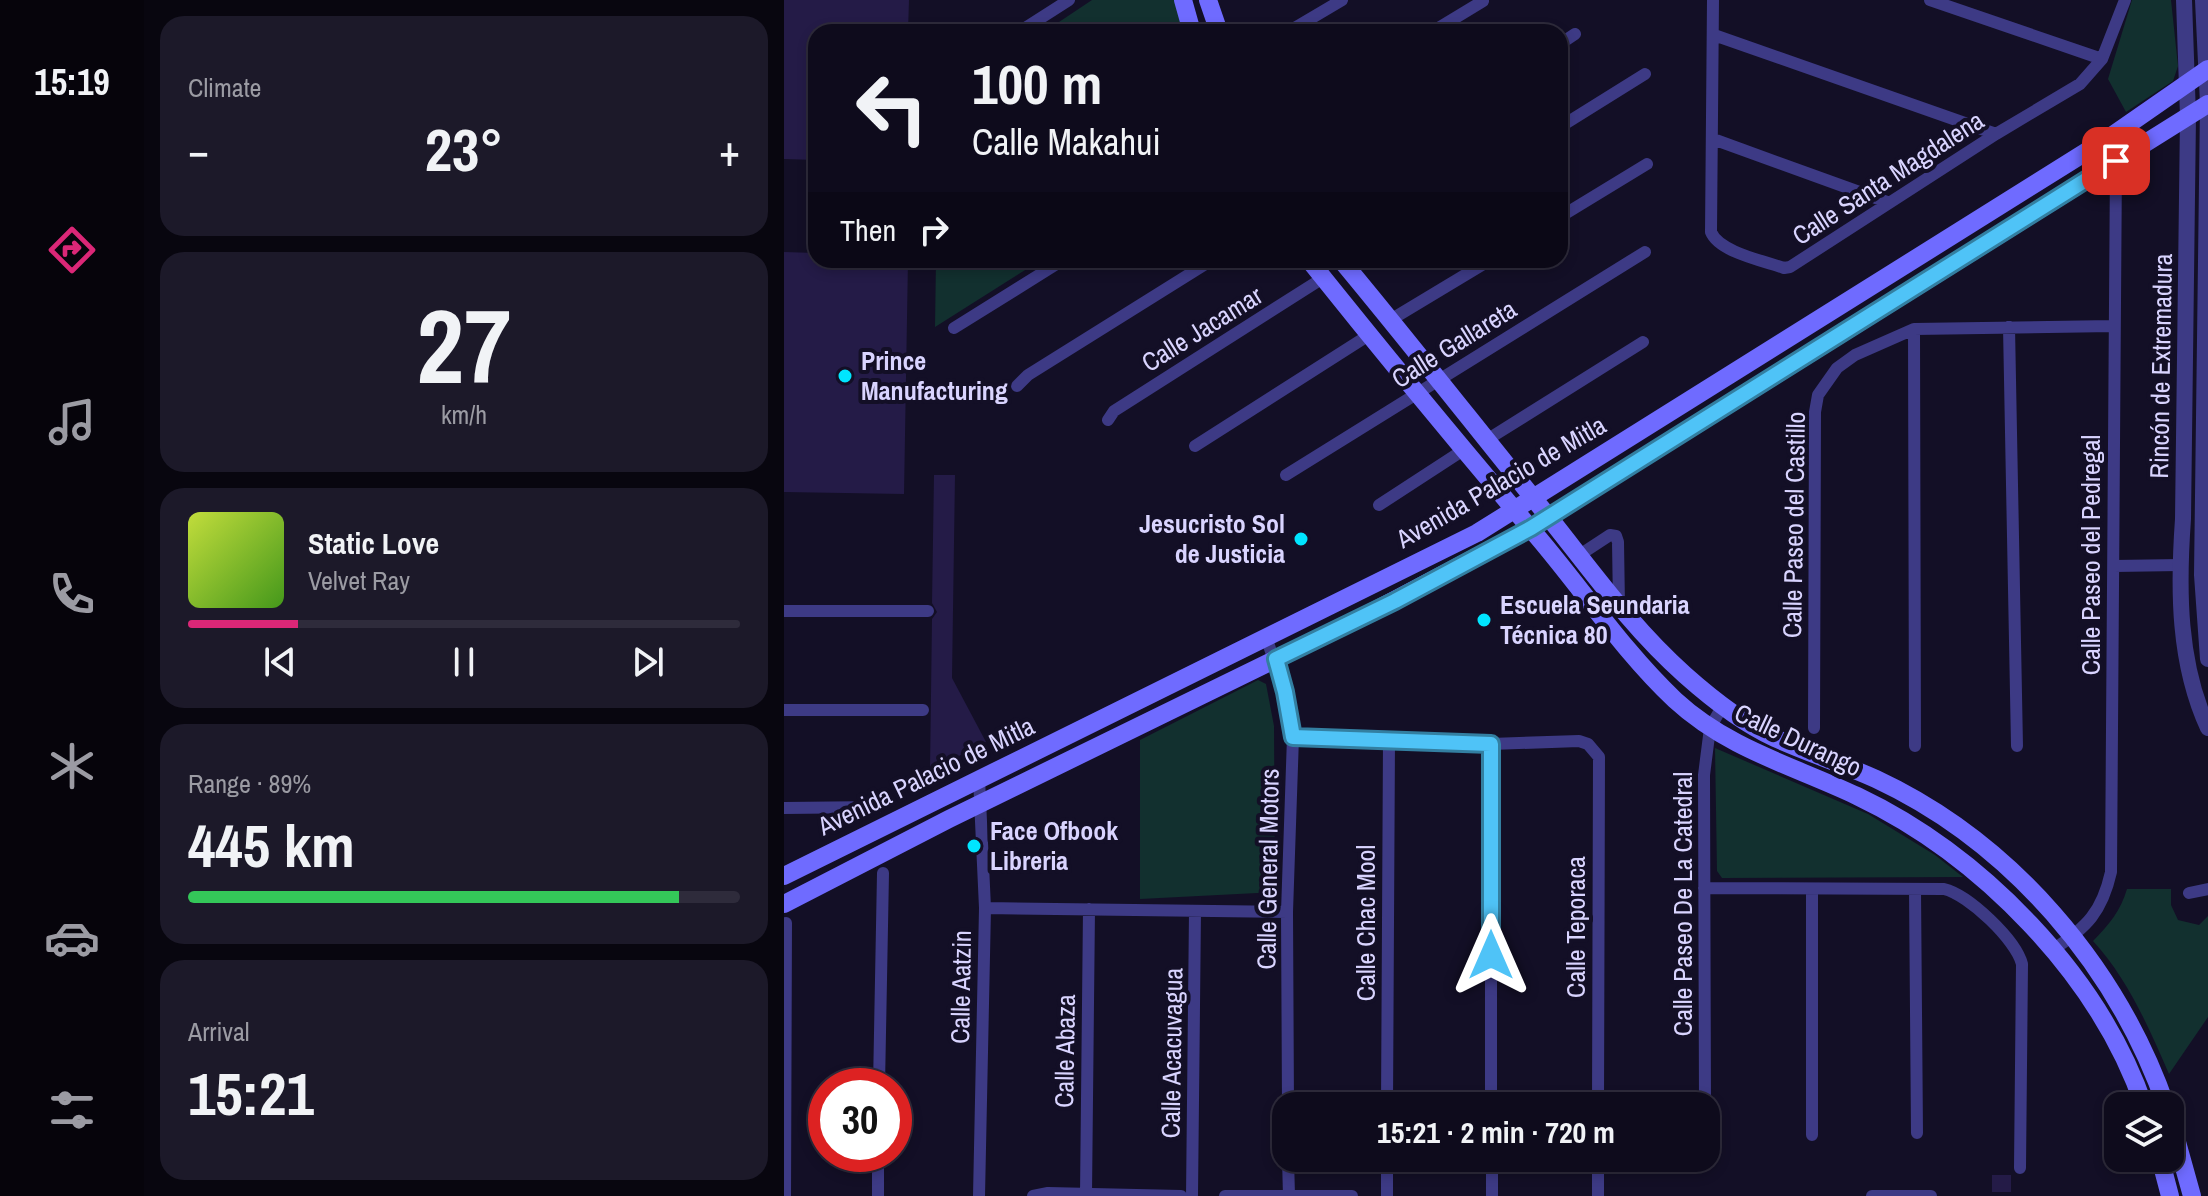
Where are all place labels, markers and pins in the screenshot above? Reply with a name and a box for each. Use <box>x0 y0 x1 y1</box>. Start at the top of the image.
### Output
pin <box>2082 127 2150 195</box>
place label: Prince Manufacturing <box>861 343 1008 408</box>
marker: Prince Manufacturing <box>836 367 854 385</box>
place label: Jesucristo Sol de Justicia <box>1139 506 1285 571</box>
marker: Jesucristo Sol de Justicia <box>1292 530 1310 548</box>
place label: Escuela Seundaria Técnica 80 <box>1500 587 1690 652</box>
marker: Escuela Seundaria Técnica 80 <box>1475 611 1493 629</box>
place label: Face Ofbook Libreria <box>990 813 1118 878</box>
marker: Face Ofbook Libreria <box>965 837 983 855</box>

